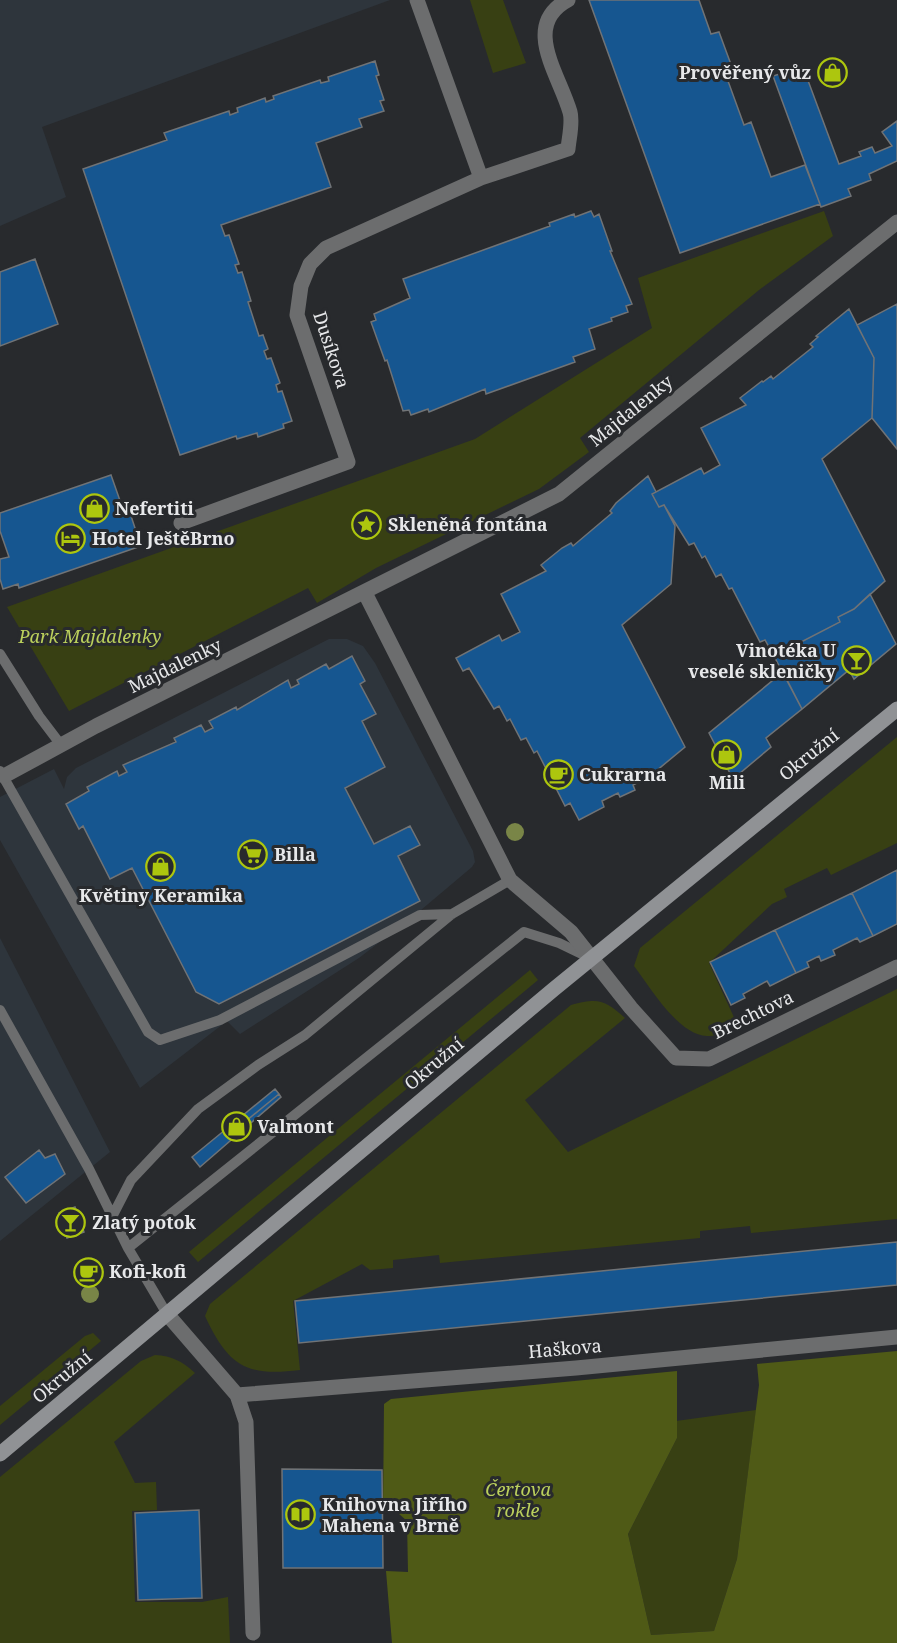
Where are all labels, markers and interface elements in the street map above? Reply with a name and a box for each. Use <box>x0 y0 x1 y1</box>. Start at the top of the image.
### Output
shop icon: Prověřený vůz <box>816 57 848 89</box>
place label: Prověřený vůz <box>679 60 811 84</box>
street label: Dusíkova <box>308 308 356 391</box>
street label: Majdalenky <box>584 369 678 451</box>
shop icon: Nefertiti <box>78 493 110 525</box>
place label: Nefertiti <box>115 496 194 520</box>
place icon: Skleněná fontána <box>351 509 383 541</box>
place label: Skleněná fontána <box>388 512 548 536</box>
hotel icon: Hotel JeštěBrno <box>55 523 87 555</box>
place label: Hotel JeštěBrno <box>92 526 235 550</box>
park label: Park Majdalenky <box>17 624 162 648</box>
street label: Majdalenky <box>124 632 226 698</box>
place label: Vinotéka U veselé skleničky <box>688 638 837 683</box>
bar icon: Vinotéka U veselé skleničky <box>841 645 873 677</box>
street label: Okružní <box>773 723 843 786</box>
shop icon: Mili <box>711 738 743 770</box>
cafe icon: Cukrarna <box>542 759 574 791</box>
place label: Cukrarna <box>579 762 667 786</box>
place label: Mili <box>709 770 746 794</box>
supermarket icon: Billa <box>237 839 269 871</box>
place label: Billa <box>274 842 316 866</box>
shop icon: Květiny Keramika <box>145 851 177 883</box>
place label: Květiny Keramika <box>79 883 243 907</box>
street label: Brechtova <box>708 984 797 1044</box>
street label: Okružní <box>399 1031 468 1095</box>
shop icon: Valmont <box>220 1111 252 1143</box>
place label: Valmont <box>257 1114 334 1138</box>
bar icon: Zlatý potok <box>55 1207 87 1239</box>
place label: Zlatý potok <box>92 1210 197 1234</box>
cafe icon: Kofi-kofi <box>72 1256 104 1288</box>
place label: Kofi-kofi <box>109 1259 187 1283</box>
street label: Haškova <box>527 1333 603 1363</box>
street label: Okružní <box>27 1344 96 1408</box>
park label: Čertova rokle <box>485 1477 551 1522</box>
place label: Knihovna Jiřího Mahena v Brně <box>322 1492 467 1537</box>
library icon: Knihovna Jiřího Mahena v Brně <box>285 1499 317 1531</box>

